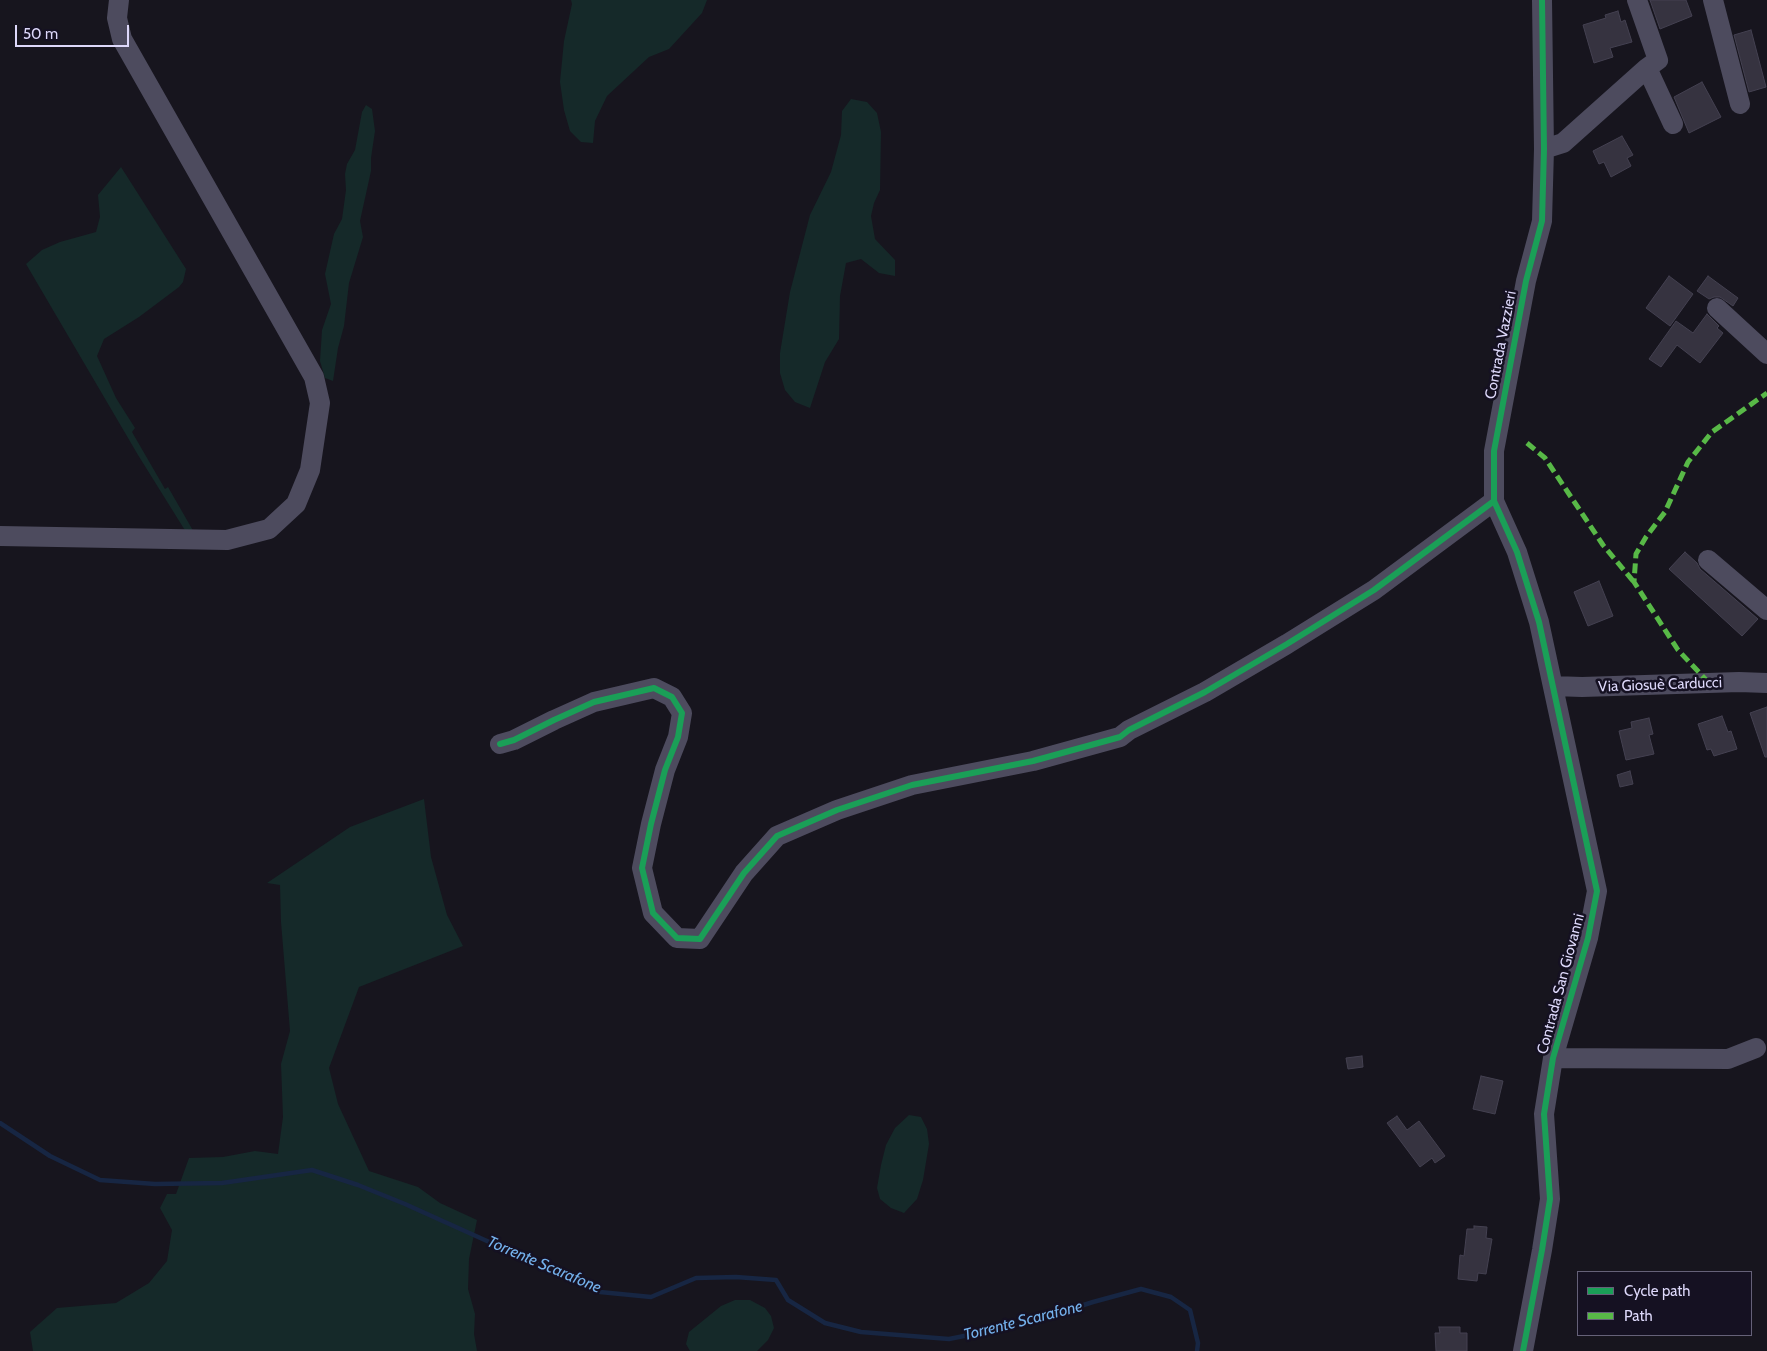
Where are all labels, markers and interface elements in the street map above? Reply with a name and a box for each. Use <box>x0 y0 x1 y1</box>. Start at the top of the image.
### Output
scale bar <box>18 15 131 47</box>
text: 50 m <box>23 25 58 43</box>
street label: Contrada Vazzieri <box>1482 289 1520 401</box>
street label: Via Giosuè Carducci <box>1598 674 1722 696</box>
street label: Contrada San Giovanni <box>1534 912 1588 1056</box>
water label: Torrente Scarafone <box>484 1232 604 1298</box>
legend <box>1577 1271 1752 1336</box>
text: Cycle path <box>1624 1282 1690 1300</box>
water label: Torrente Scarafone <box>962 1297 1084 1345</box>
text: Path <box>1624 1307 1653 1325</box>

